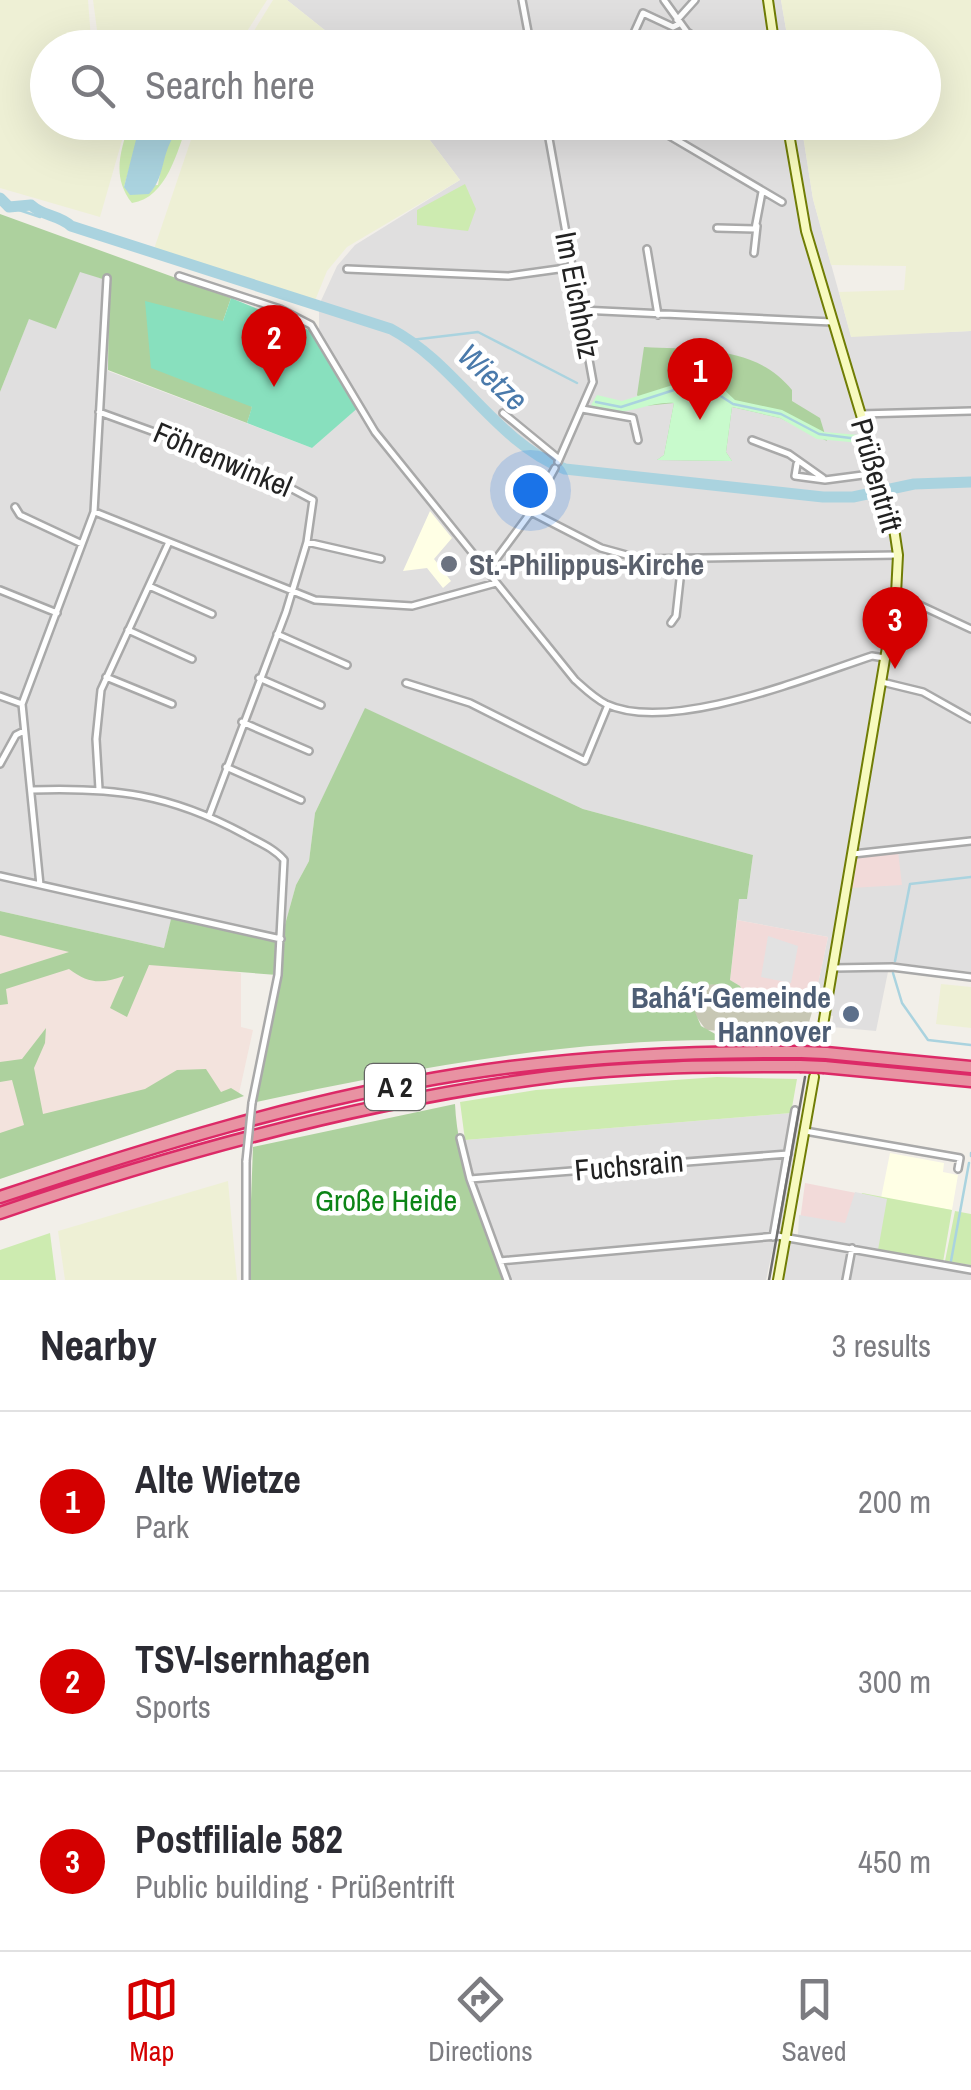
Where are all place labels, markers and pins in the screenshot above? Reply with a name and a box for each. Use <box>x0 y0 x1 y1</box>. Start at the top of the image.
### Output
pin: 2 <box>242 304 306 387</box>
pin: 1 <box>668 338 732 420</box>
place label: St.-Philippus-Kirche <box>469 544 704 584</box>
marker: St.-Philippus-Kirche <box>438 553 460 575</box>
pin: 3 <box>862 586 928 669</box>
place label: Bahá'í-Gemeinde Hannover <box>631 977 831 1051</box>
marker: Bahá'í-Gemeinde Hannover <box>840 1003 862 1025</box>

